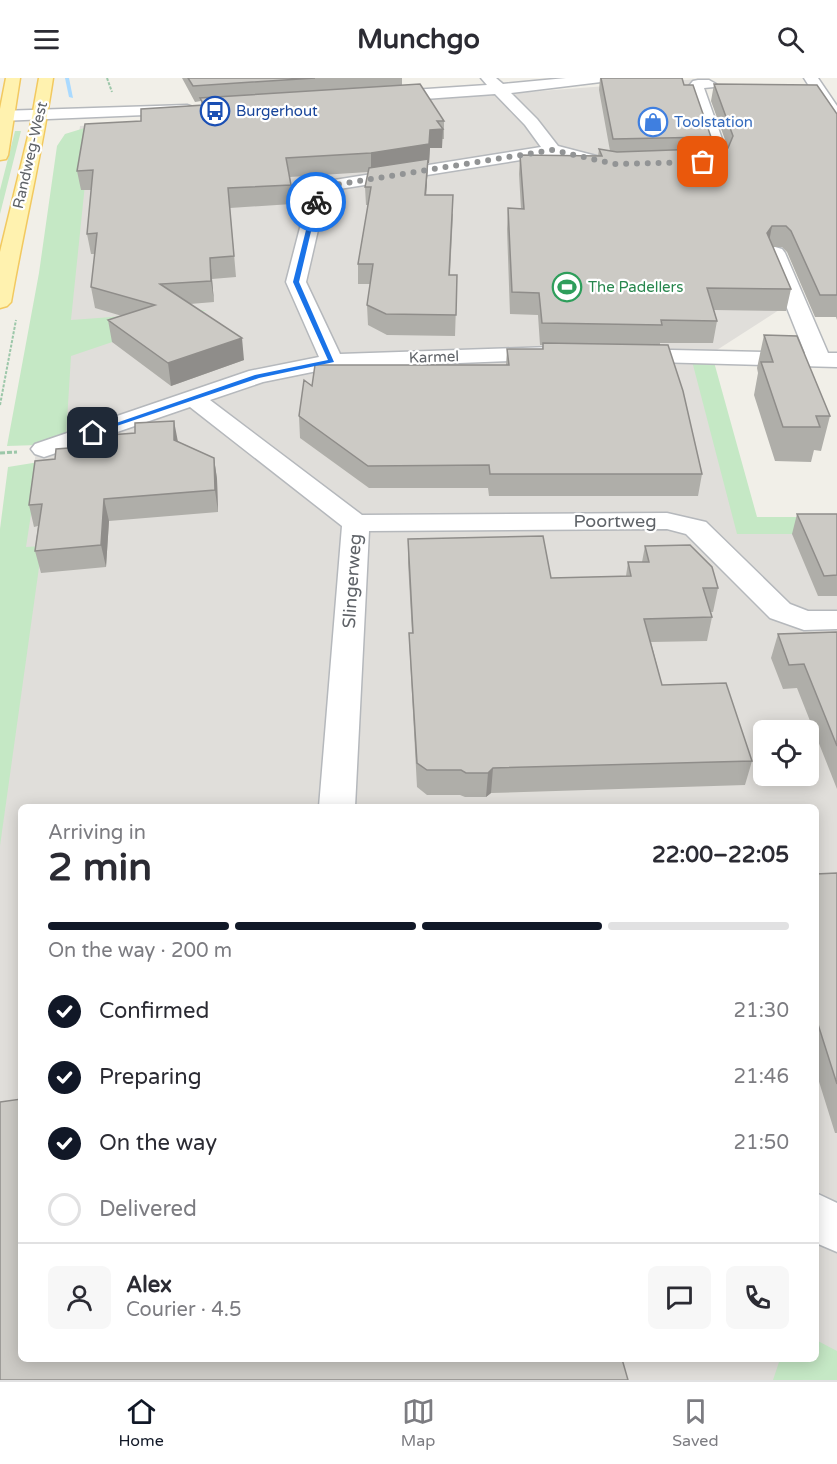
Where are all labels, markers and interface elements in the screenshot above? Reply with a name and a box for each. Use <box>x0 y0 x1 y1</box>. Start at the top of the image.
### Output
icon: menu <box>30 23 63 56</box>
text: Munchgo <box>357 23 480 56</box>
icon: search <box>774 23 807 56</box>
bus stop icon: Burgerhout <box>199 95 231 127</box>
street label: Randweg-West <box>9 99 51 210</box>
place label: Burgerhout <box>236 102 318 120</box>
shop icon: Toolstation <box>637 106 669 138</box>
place label: Toolstation <box>674 113 753 131</box>
pin <box>677 136 728 187</box>
icon: bag <box>686 145 719 178</box>
courier <box>286 172 346 232</box>
icon: bike <box>300 186 333 219</box>
sports icon: The Padellers <box>551 271 583 303</box>
place label: The Padellers <box>588 278 684 296</box>
street label: Karmel <box>409 347 459 367</box>
pin <box>67 407 118 458</box>
icon: home <box>76 416 109 449</box>
street label: Poortweg <box>573 510 657 532</box>
street label: Slingerweg <box>338 533 366 629</box>
map controls <box>753 720 819 786</box>
button: locate <box>753 720 819 786</box>
text: Arriving in <box>48 821 146 845</box>
text: 22:00–22:05 <box>652 842 789 868</box>
text: 2 min <box>48 844 152 891</box>
text: On the way · 200 m <box>48 939 232 963</box>
icon: check <box>48 995 81 1028</box>
text: Confirmed <box>99 998 209 1024</box>
text: 21:30 <box>734 999 789 1023</box>
icon: check <box>48 1061 81 1094</box>
text: Preparing <box>99 1064 202 1090</box>
text: 21:46 <box>734 1065 789 1089</box>
icon: check <box>48 1127 81 1160</box>
text: On the way <box>99 1130 217 1156</box>
text: 21:50 <box>734 1131 789 1155</box>
text: Delivered <box>99 1196 197 1222</box>
button: person <box>48 1266 111 1329</box>
button: chat <box>648 1266 711 1329</box>
button: phone <box>726 1266 789 1329</box>
text: Alex <box>126 1272 172 1298</box>
text: Courier · 4.5 <box>126 1298 241 1322</box>
tab: Home <box>118 1395 164 1451</box>
tab: Map <box>401 1395 435 1451</box>
tab: Saved <box>672 1395 718 1451</box>

